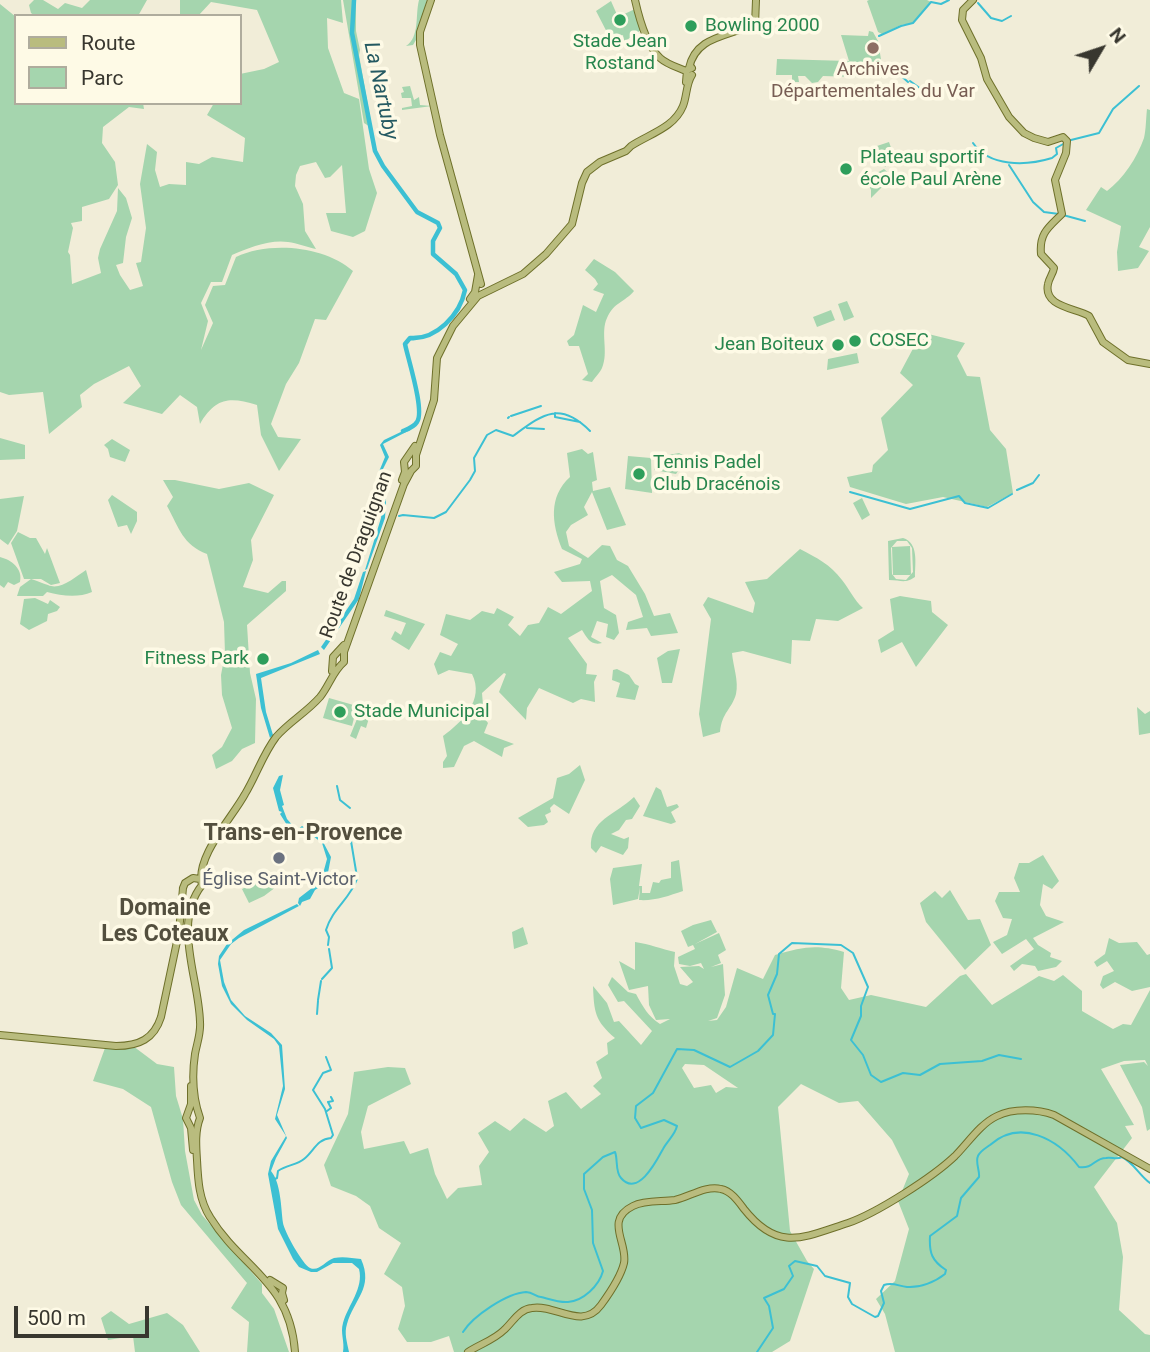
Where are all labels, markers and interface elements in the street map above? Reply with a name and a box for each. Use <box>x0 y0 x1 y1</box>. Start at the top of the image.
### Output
marker: Stade Jean Rostand <box>612 12 628 28</box>
legend <box>14 14 242 105</box>
north arrow <box>1066 14 1136 84</box>
place label: Bowling 2000 <box>705 15 820 37</box>
marker: Bowling 2000 <box>683 18 699 34</box>
text: N <box>1105 23 1131 48</box>
text: Route <box>81 31 136 55</box>
place label: Stade Jean Rostand <box>573 31 667 75</box>
water label: La Nartuby <box>357 40 403 142</box>
marker: Archives Départementales du Var <box>865 40 881 56</box>
place label: Archives Départementales du Var <box>771 59 975 103</box>
text: Parc <box>81 66 123 90</box>
place label: Plateau sportif école Paul Arène <box>860 147 1002 191</box>
marker: Plateau sportif école Paul Arène <box>838 161 854 177</box>
place label: COSEC <box>869 330 929 352</box>
marker: COSEC <box>847 333 863 349</box>
place label: Jean Boiteux <box>714 334 824 356</box>
marker: Jean Boiteux <box>830 337 846 353</box>
place label: Tennis Padel Club Dracénois <box>653 452 780 496</box>
marker: Tennis Padel Club Dracénois <box>631 466 647 482</box>
street label: Route de Draguignan <box>316 468 398 642</box>
place label: Fitness Park <box>144 648 249 670</box>
marker: Fitness Park <box>255 651 271 667</box>
place label: Stade Municipal <box>354 701 490 723</box>
marker: Stade Municipal <box>332 704 348 720</box>
district label: Trans-en-Provence <box>204 820 402 848</box>
marker: Église Saint-Victor <box>271 850 287 866</box>
place label: Église Saint-Victor <box>202 869 356 891</box>
district label: Domaine Les Coteaux <box>101 895 229 949</box>
scale bar <box>18 1292 152 1336</box>
text: 500 m <box>27 1306 86 1330</box>

